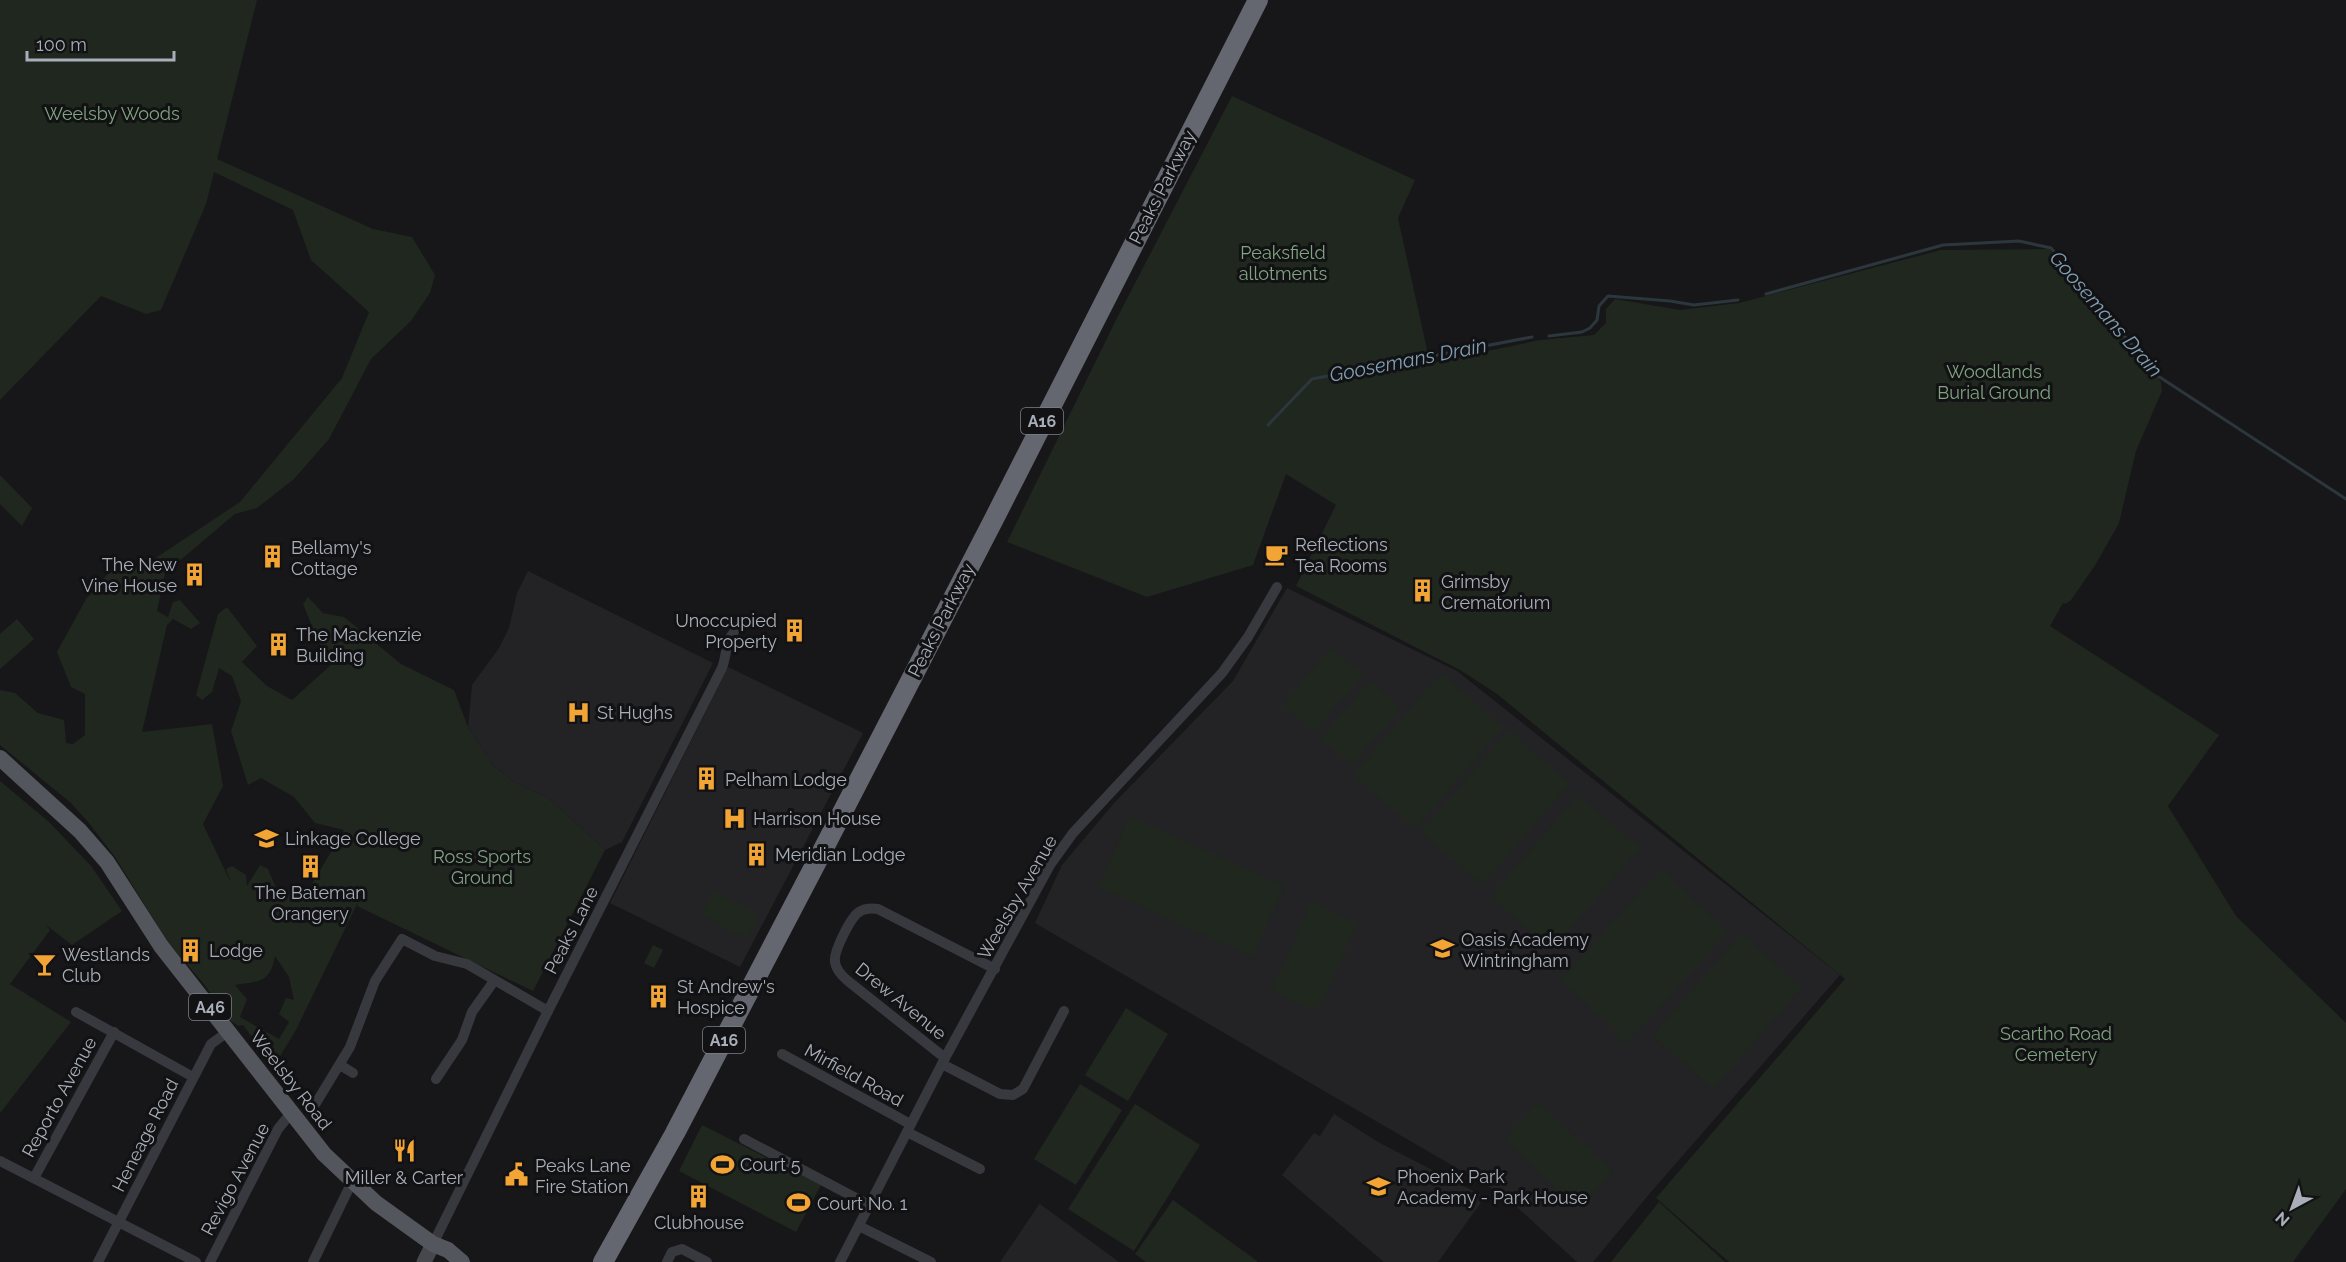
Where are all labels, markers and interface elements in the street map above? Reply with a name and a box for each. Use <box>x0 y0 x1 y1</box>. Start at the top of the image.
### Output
scale bar <box>27 24 174 62</box>
text: 100 m <box>36 34 87 55</box>
park label: Weelsby Woods <box>44 103 180 124</box>
street label: Peaks Parkway <box>1124 126 1200 247</box>
park label: Peaksfield allotments <box>1239 242 1328 284</box>
water label: Goosemans Drain <box>2045 246 2167 382</box>
water label: Goosemans Drain <box>1327 333 1489 387</box>
park label: Woodlands Burial Ground <box>1937 361 2051 403</box>
road number: A16 <box>1021 408 1063 434</box>
place label: Reflections Tea Rooms <box>1295 534 1388 576</box>
place label: Bellamy's Cottage <box>291 537 372 579</box>
cafe icon: Reflections Tea Rooms <box>1264 541 1290 567</box>
building icon: Bellamy's Cottage <box>260 544 286 570</box>
place label: The New Vine House <box>81 554 177 596</box>
street label: Peaks Parkway <box>903 559 979 680</box>
building icon: The New Vine House <box>182 561 208 587</box>
place label: Grimsby Crematorium <box>1441 571 1550 613</box>
building icon: Grimsby Crematorium <box>1410 578 1436 604</box>
place label: Unoccupied Property <box>675 610 777 652</box>
building icon: Unoccupied Property <box>782 617 808 643</box>
place label: The Mackenzie Building <box>296 624 422 666</box>
building icon: The Mackenzie Building <box>265 631 291 657</box>
hospital icon: St Hughs <box>566 699 592 725</box>
place label: St Hughs <box>597 702 673 723</box>
building icon: Pelham Lodge <box>694 766 720 792</box>
place label: Pelham Lodge <box>725 769 847 790</box>
hospital icon: Harrison House <box>722 805 748 831</box>
place label: Harrison House <box>753 808 881 829</box>
school or university icon: Linkage College <box>254 825 280 851</box>
place label: Linkage College <box>285 828 421 849</box>
street label: Weelsby Avenue <box>973 831 1061 963</box>
building icon: Meridian Lodge <box>744 841 770 867</box>
place label: Meridian Lodge <box>775 844 906 865</box>
park label: Ross Sports Ground <box>433 846 531 888</box>
building icon: The Bateman Orangery <box>297 853 323 879</box>
place label: The Bateman Orangery <box>254 882 366 924</box>
street label: Peaks Lane <box>540 882 602 977</box>
place label: Oasis Academy Wintringham <box>1461 929 1589 971</box>
school or university icon: Oasis Academy Wintringham <box>1430 936 1456 962</box>
building icon: Lodge <box>178 937 204 963</box>
place label: Lodge <box>209 940 263 961</box>
place label: Westlands Club <box>62 944 150 986</box>
bar icon: Westlands Club <box>31 951 57 977</box>
street label: Drew Avenue <box>851 958 951 1044</box>
place label: St Andrew's Hospice <box>677 976 775 1018</box>
building icon: St Andrew's Hospice <box>646 983 672 1009</box>
road number: A46 <box>189 994 231 1020</box>
park label: Scartho Road Cemetery <box>2000 1023 2112 1065</box>
street label: Weelsby Road <box>246 1026 336 1134</box>
road number: A16 <box>703 1027 745 1053</box>
street label: Reporto Avenue <box>17 1033 101 1161</box>
street label: Mirfield Road <box>801 1039 907 1111</box>
street label: Heneage Road <box>107 1075 183 1195</box>
street label: Revigo Avenue <box>197 1119 274 1239</box>
restaurant icon: Miller & Carter <box>391 1138 417 1164</box>
sports icon: Court 5 <box>709 1151 735 1177</box>
place label: Court 5 <box>740 1154 801 1175</box>
place label: Peaks Lane Fire Station <box>535 1155 631 1197</box>
public building icon: Peaks Lane Fire Station <box>504 1162 530 1188</box>
place label: Phoenix Park Academy - Park House <box>1397 1166 1588 1208</box>
place label: Miller & Carter <box>345 1167 464 1188</box>
school or university icon: Phoenix Park Academy - Park House <box>1366 1173 1392 1199</box>
north arrow <box>2262 1178 2322 1238</box>
building icon: Clubhouse <box>686 1183 712 1209</box>
sports icon: Court No. 1 <box>786 1190 812 1216</box>
place label: Court No. 1 <box>817 1193 908 1214</box>
text: N <box>2272 1208 2293 1230</box>
place label: Clubhouse <box>654 1212 745 1233</box>

